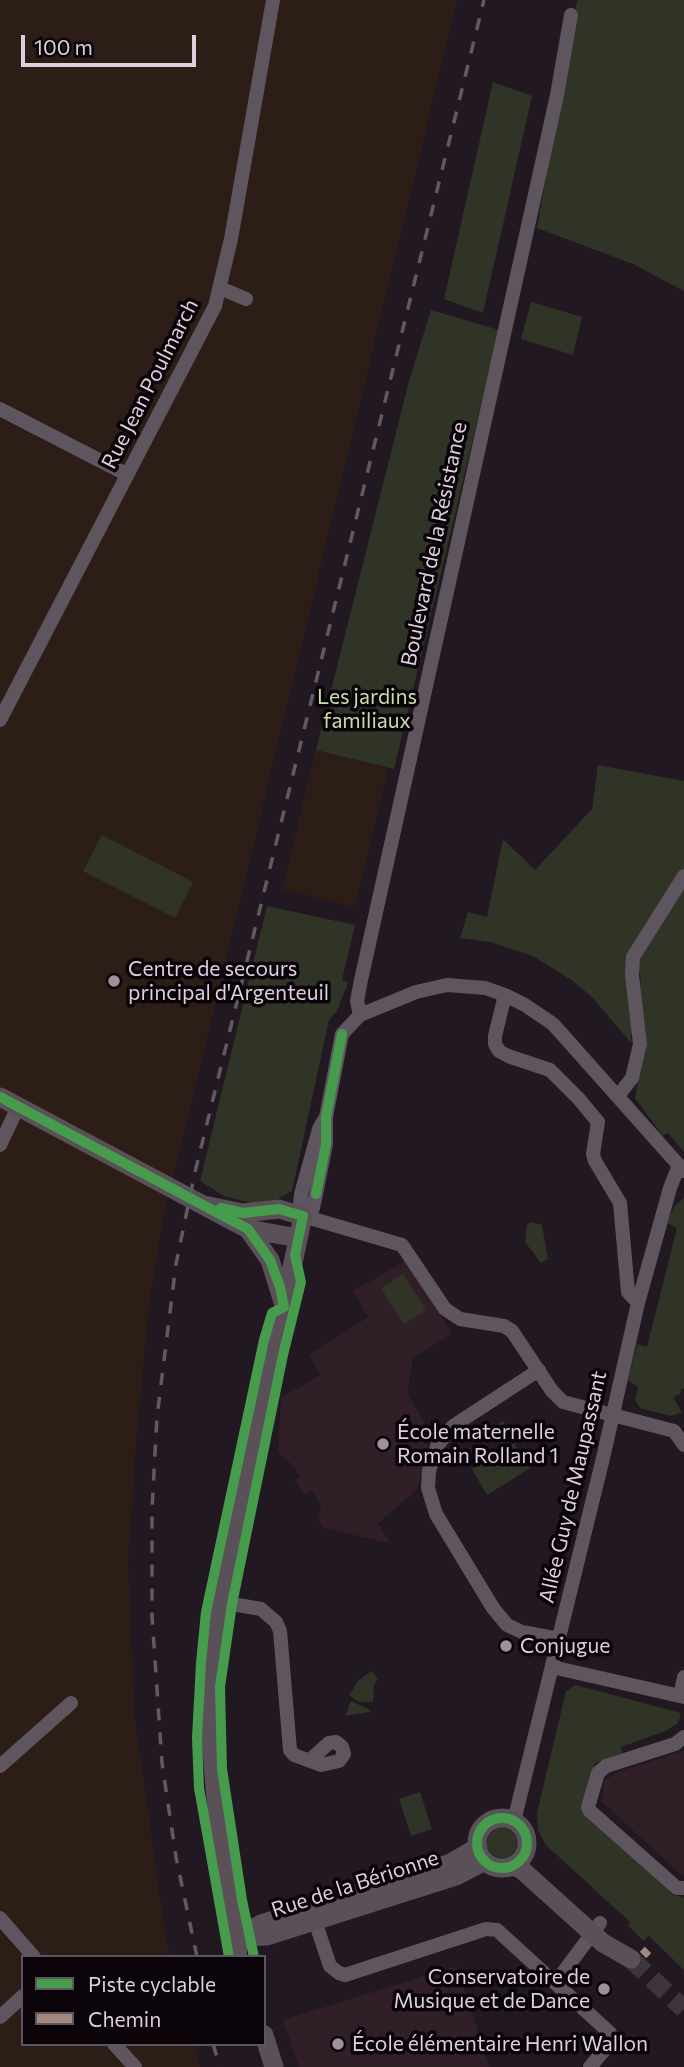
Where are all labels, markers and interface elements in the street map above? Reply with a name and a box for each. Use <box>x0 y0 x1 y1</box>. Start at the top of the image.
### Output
scale bar <box>24 21 200 65</box>
text: 100 m <box>34 34 93 59</box>
street label: Rue Jean Poulmarch <box>96 295 204 473</box>
street label: Boulevard de la Résistance <box>396 419 472 669</box>
park label: Les jardins familiaux <box>317 684 417 734</box>
place label: Centre de secours principal d'Argenteuil <box>128 956 329 1006</box>
marker: Centre de secours principal d'Argenteuil <box>106 973 122 989</box>
street label: Allée Guy de Maupassant <box>534 1369 612 1605</box>
place label: École maternelle Romain Rolland 1 <box>397 1419 558 1469</box>
marker: École maternelle Romain Rolland 1 <box>375 1436 391 1452</box>
place label: Conjugue <box>520 1633 610 1659</box>
marker: Conjugue <box>498 1638 514 1654</box>
street label: Rue de la Bérionne <box>268 1845 442 1923</box>
legend <box>21 1955 266 2046</box>
place label: Conservatoire de Musique et de Dance <box>393 1964 590 2014</box>
text: Piste cyclable <box>88 1971 216 1996</box>
marker: Conservatoire de Musique et de Dance <box>596 1981 612 1997</box>
text: Chemin <box>88 2006 161 2031</box>
place label: École élémentaire Henri Wallon <box>352 2031 648 2057</box>
marker: École élémentaire Henri Wallon <box>330 2036 346 2052</box>

